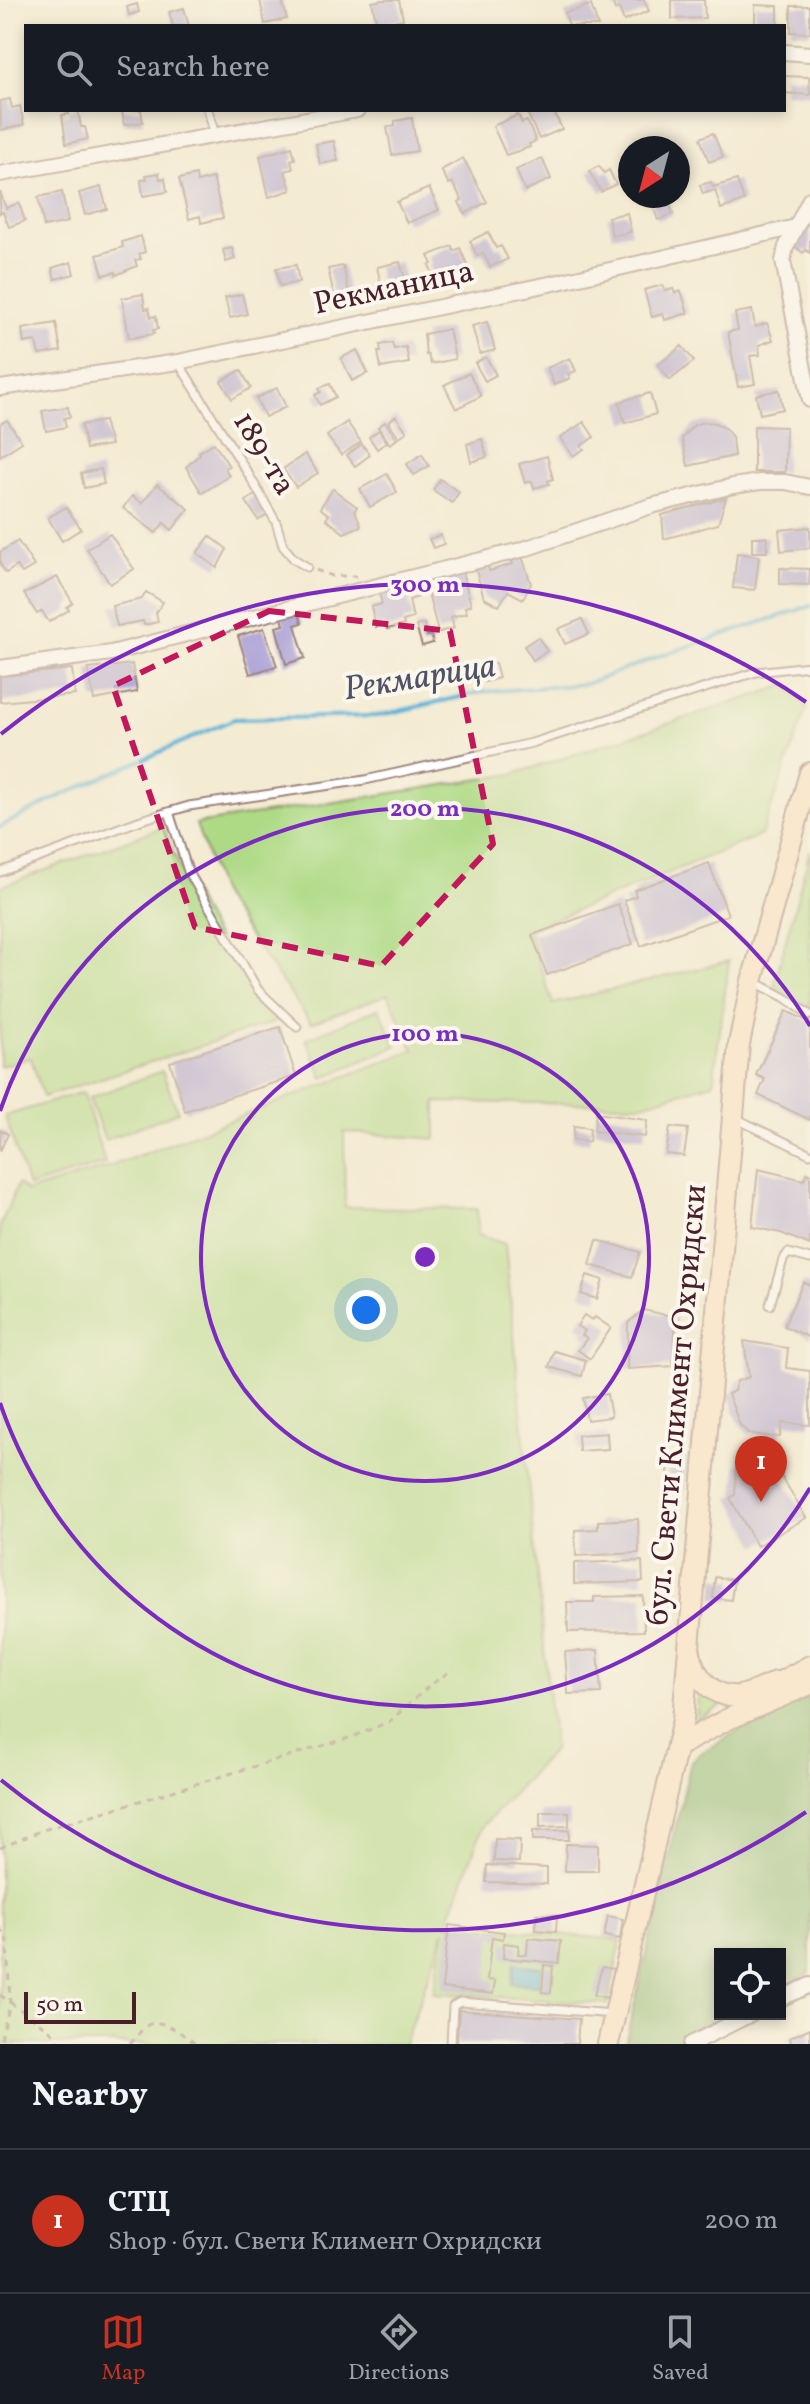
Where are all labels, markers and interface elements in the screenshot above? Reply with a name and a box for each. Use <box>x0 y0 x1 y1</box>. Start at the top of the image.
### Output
search box <box>24 24 786 112</box>
icon: search <box>52 46 96 90</box>
text: Search here <box>116 47 270 89</box>
north arrow <box>618 136 690 208</box>
street label: Рекманица <box>310 251 478 327</box>
street label: 189-та <box>221 404 305 504</box>
text: 300 m <box>390 569 460 603</box>
water label: Рекмарица <box>341 644 499 714</box>
text: 200 m <box>390 793 460 827</box>
text: 100 m <box>391 1018 459 1052</box>
street label: бул. Свети Климент Охридски <box>637 1183 719 1627</box>
centre of rings <box>411 1243 439 1271</box>
your location <box>346 1290 386 1330</box>
pin: 1 <box>735 1436 787 1502</box>
map controls <box>714 1948 786 2020</box>
button: locate <box>714 1948 786 2020</box>
scale bar <box>24 1988 136 2024</box>
text: 50 m <box>36 1990 83 2021</box>
text: Nearby <box>32 2073 148 2120</box>
text: СТЦ <box>108 2182 171 2224</box>
text: 1 <box>53 2203 63 2239</box>
text: 200 m <box>704 2203 778 2239</box>
text: Shop · бул. Свети Климент Охридски <box>108 2224 542 2260</box>
tab: Map <box>101 2310 145 2389</box>
tab: Directions <box>348 2310 449 2389</box>
tab: Saved <box>652 2310 709 2389</box>

